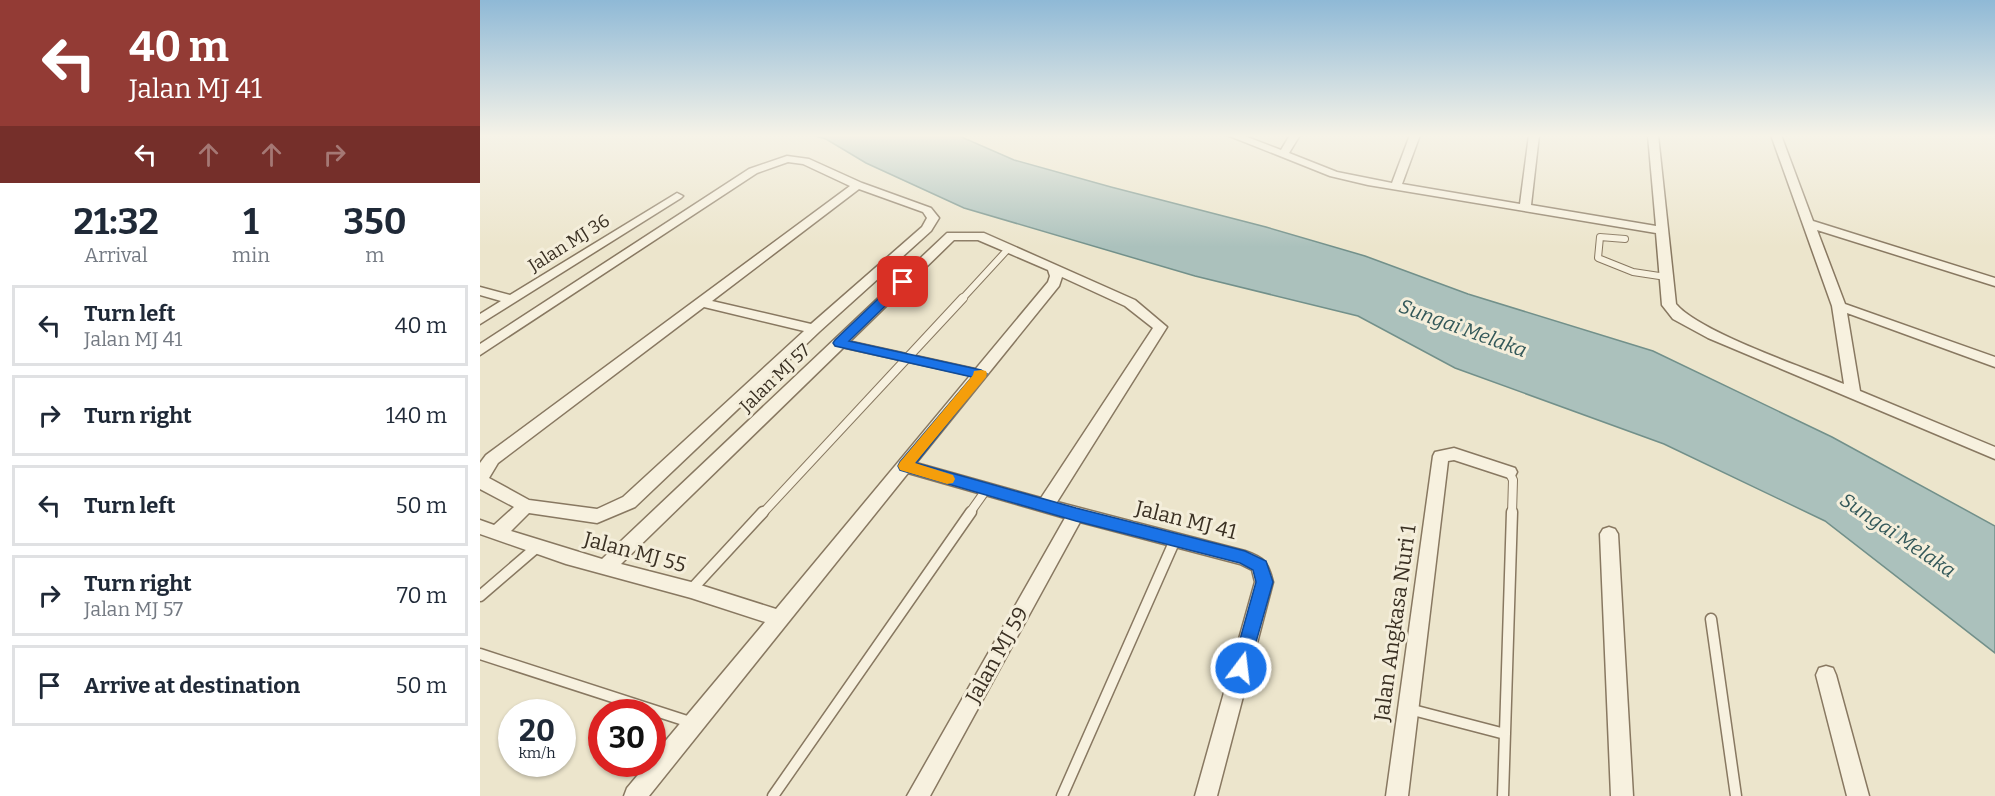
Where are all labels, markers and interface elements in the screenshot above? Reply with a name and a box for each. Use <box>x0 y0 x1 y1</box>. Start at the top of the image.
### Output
text: 40 m <box>129 22 229 72</box>
icon: left <box>30 24 108 102</box>
text: Jalan MJ 41 <box>129 73 262 105</box>
icon: left <box>129 138 162 171</box>
icon: ahead <box>192 138 225 171</box>
icon: ahead <box>255 138 288 171</box>
icon: right <box>318 138 351 171</box>
text: 21:32 <box>73 200 159 244</box>
text: 1 <box>243 200 259 244</box>
text: 350 <box>343 200 407 244</box>
street label: Jalan MJ 36 <box>523 209 614 277</box>
text: Arrival <box>84 243 148 267</box>
text: min <box>232 243 270 267</box>
text: m <box>365 243 384 267</box>
pin <box>877 256 928 307</box>
icon: arrive <box>886 265 919 298</box>
water label: Sungai Melaka <box>1396 294 1530 362</box>
text: Turn left <box>84 300 176 327</box>
icon: left <box>33 309 66 342</box>
text: 40 m <box>395 312 447 339</box>
text: Jalan MJ 41 <box>84 327 182 351</box>
street label: Jalan MJ 57 <box>735 339 815 418</box>
icon: right <box>33 399 66 432</box>
text: Turn right <box>84 402 192 429</box>
text: 140 m <box>386 402 447 429</box>
water label: Sungai Melaka <box>1836 488 1960 582</box>
icon: left <box>33 489 66 522</box>
text: Turn left <box>84 492 176 519</box>
text: 50 m <box>396 492 447 519</box>
street label: Jalan MJ 41 <box>1132 495 1240 545</box>
street label: Jalan Angkasa Nuri 1 <box>1368 523 1422 724</box>
street label: Jalan MJ 55 <box>580 526 689 578</box>
text: Turn right <box>84 570 192 597</box>
icon: right <box>33 579 66 612</box>
text: 70 m <box>397 582 447 609</box>
text: Jalan MJ 57 <box>84 597 183 621</box>
street label: Jalan MJ 59 <box>959 602 1034 708</box>
position arrow <box>1209 636 1273 700</box>
icon: arrive <box>33 669 66 702</box>
text: Arrive at destination <box>84 672 300 699</box>
text: 50 m <box>396 672 447 699</box>
speed limit sign: 30 <box>588 699 666 777</box>
text: 20 <box>519 713 555 749</box>
text: km/h <box>518 744 556 762</box>

